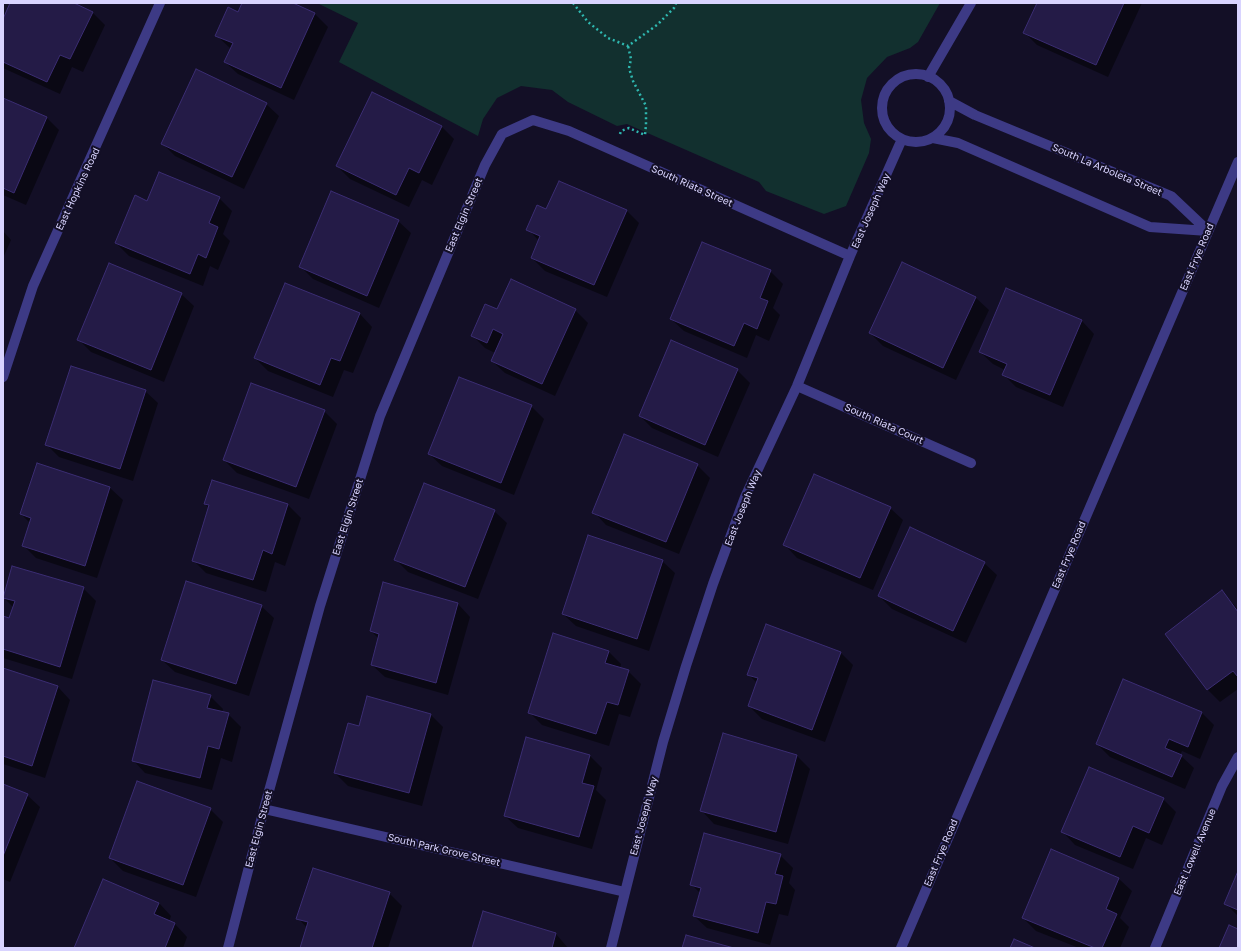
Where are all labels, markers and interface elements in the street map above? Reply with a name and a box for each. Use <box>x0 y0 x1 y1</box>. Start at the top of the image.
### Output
street label: South La Arboleta Street <box>1050 141 1164 199</box>
street label: East Hopkins Road <box>54 146 102 232</box>
street label: South Riata Street <box>649 163 735 209</box>
street label: East Joseph Way <box>849 171 893 251</box>
street label: East Elgin Street <box>443 176 485 254</box>
street label: East Frye Road <box>1177 222 1217 292</box>
street label: South Riata Court <box>843 401 925 447</box>
street label: East Joseph Way <box>722 468 764 548</box>
street label: East Elgin Street <box>330 477 366 557</box>
street label: East Frye Road <box>1049 520 1089 590</box>
street label: East Joseph Way <box>628 775 660 857</box>
street label: East Elgin Street <box>243 789 275 869</box>
street label: East Lowell Avenue <box>1171 807 1219 897</box>
street label: East Frye Road <box>921 818 961 888</box>
street label: South Park Grove Street <box>387 831 501 869</box>

